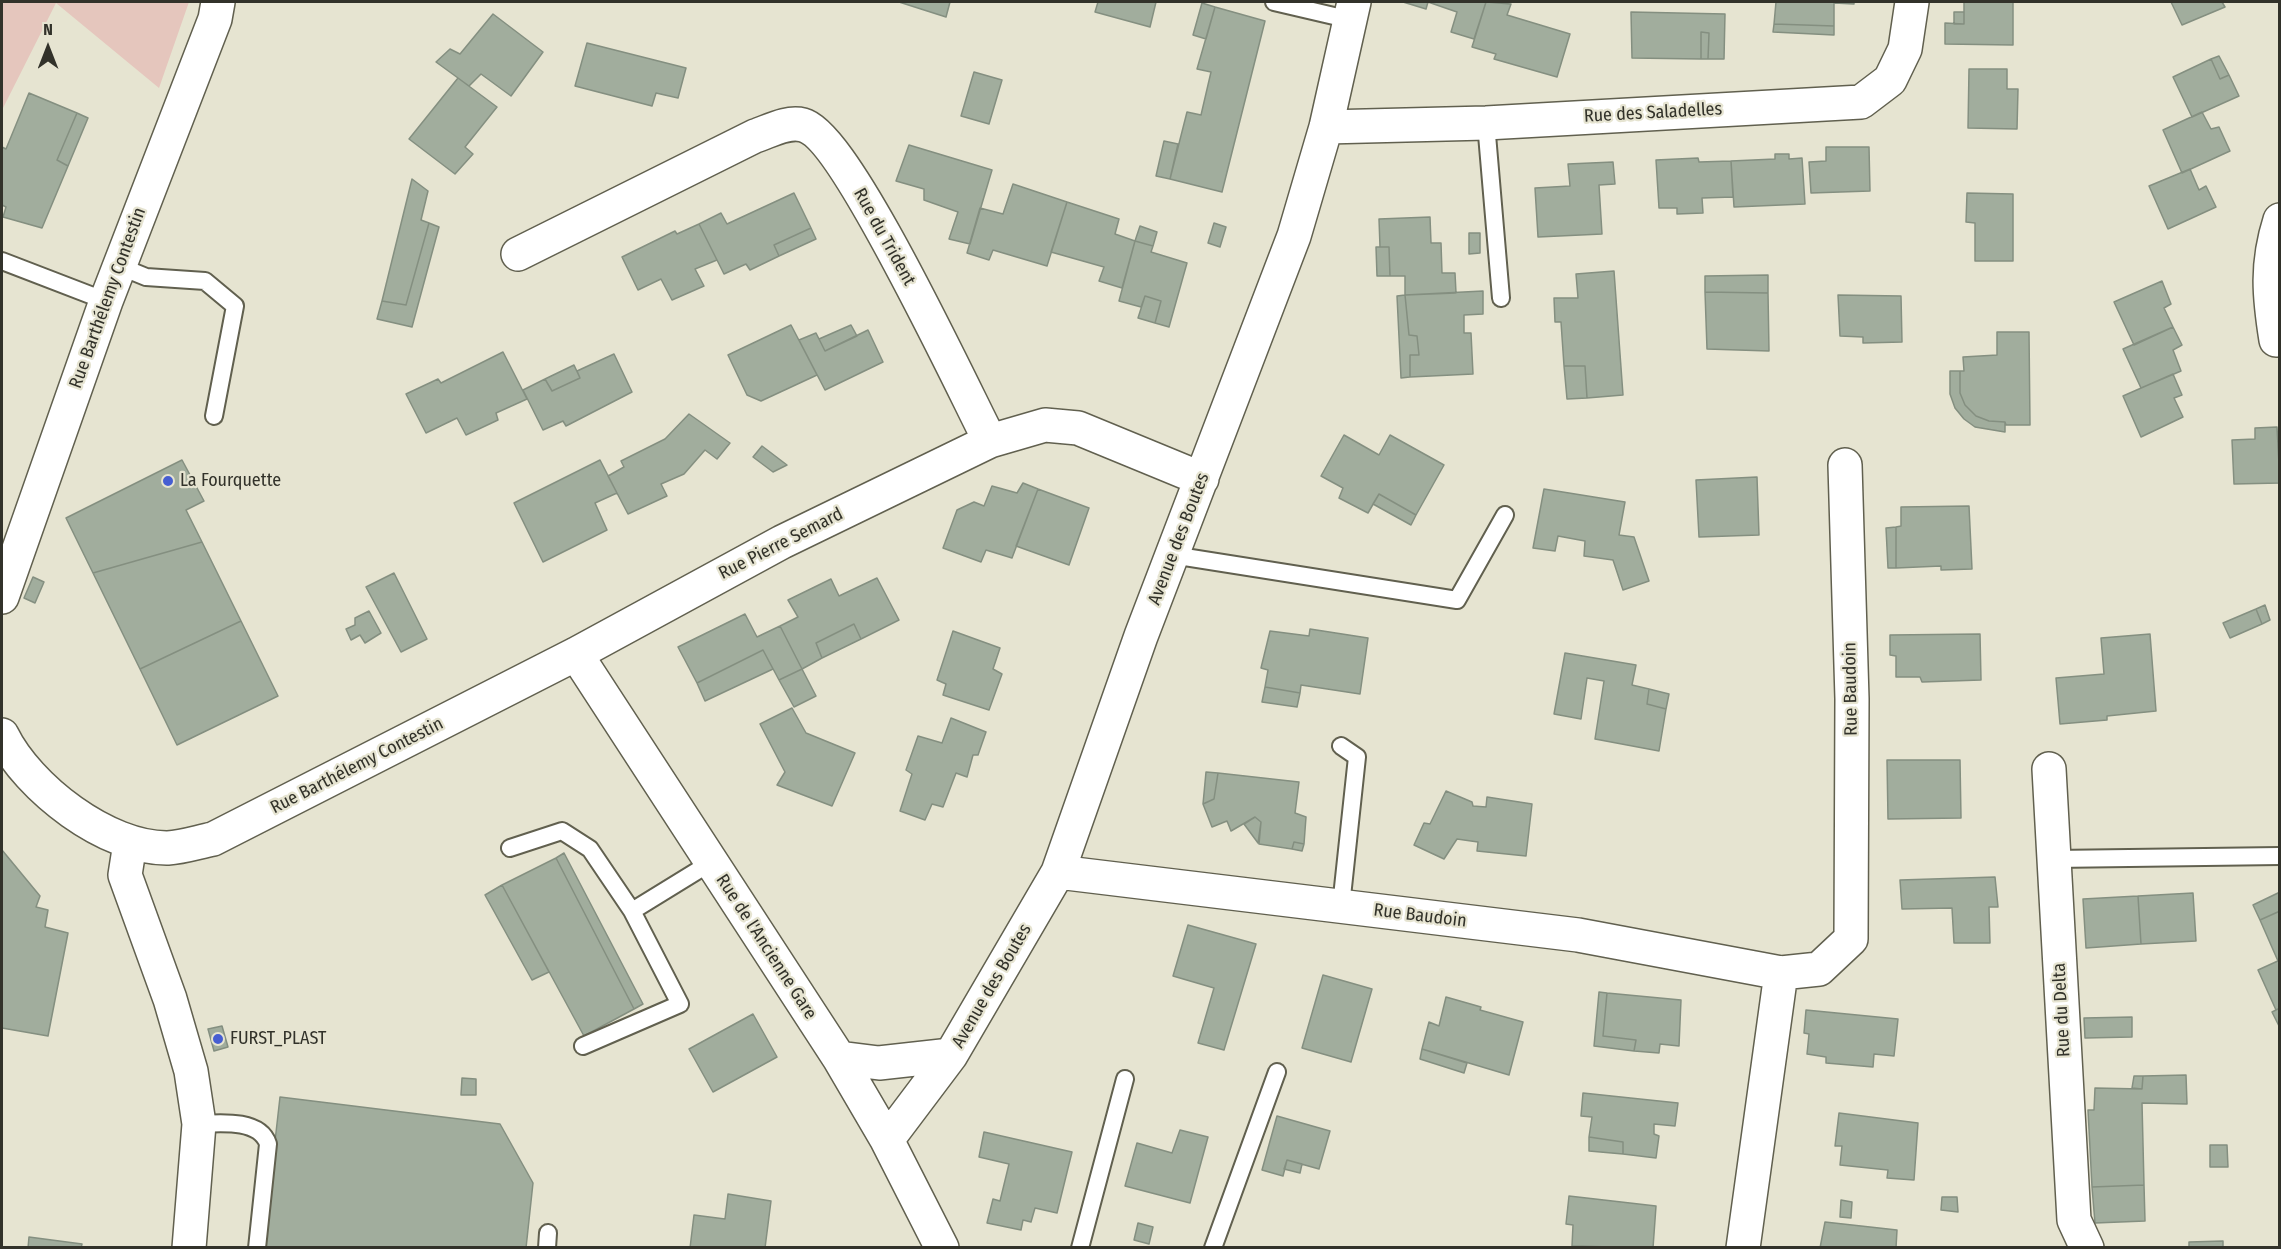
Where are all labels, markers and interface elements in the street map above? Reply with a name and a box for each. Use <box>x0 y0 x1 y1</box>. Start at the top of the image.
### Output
north arrow <box>18 18 78 78</box>
text: N <box>43 20 53 39</box>
street label: Rue des Saladelles <box>1583 99 1723 127</box>
street label: Rue du Trident <box>848 184 920 290</box>
street label: Rue Barthélemy Contestin <box>65 205 151 391</box>
place label: La Fourquette <box>180 470 281 492</box>
street label: Avenue des Boutes <box>1144 470 1214 608</box>
marker: La Fourquette <box>161 474 175 488</box>
street label: Rue Pierre Semard <box>715 503 847 585</box>
street label: Rue Baudoin <box>1839 642 1863 736</box>
street label: Rue Barthélemy Contestin <box>267 713 447 819</box>
street label: Rue de l'Ancienne Gare <box>711 870 821 1024</box>
street label: Rue Baudoin <box>1372 900 1468 932</box>
street label: Avenue des Boutes <box>948 920 1036 1052</box>
street label: Rue du Delta <box>2049 962 2075 1058</box>
place label: FURST_PLAST <box>230 1028 326 1050</box>
marker: FURST_PLAST <box>211 1032 225 1046</box>

